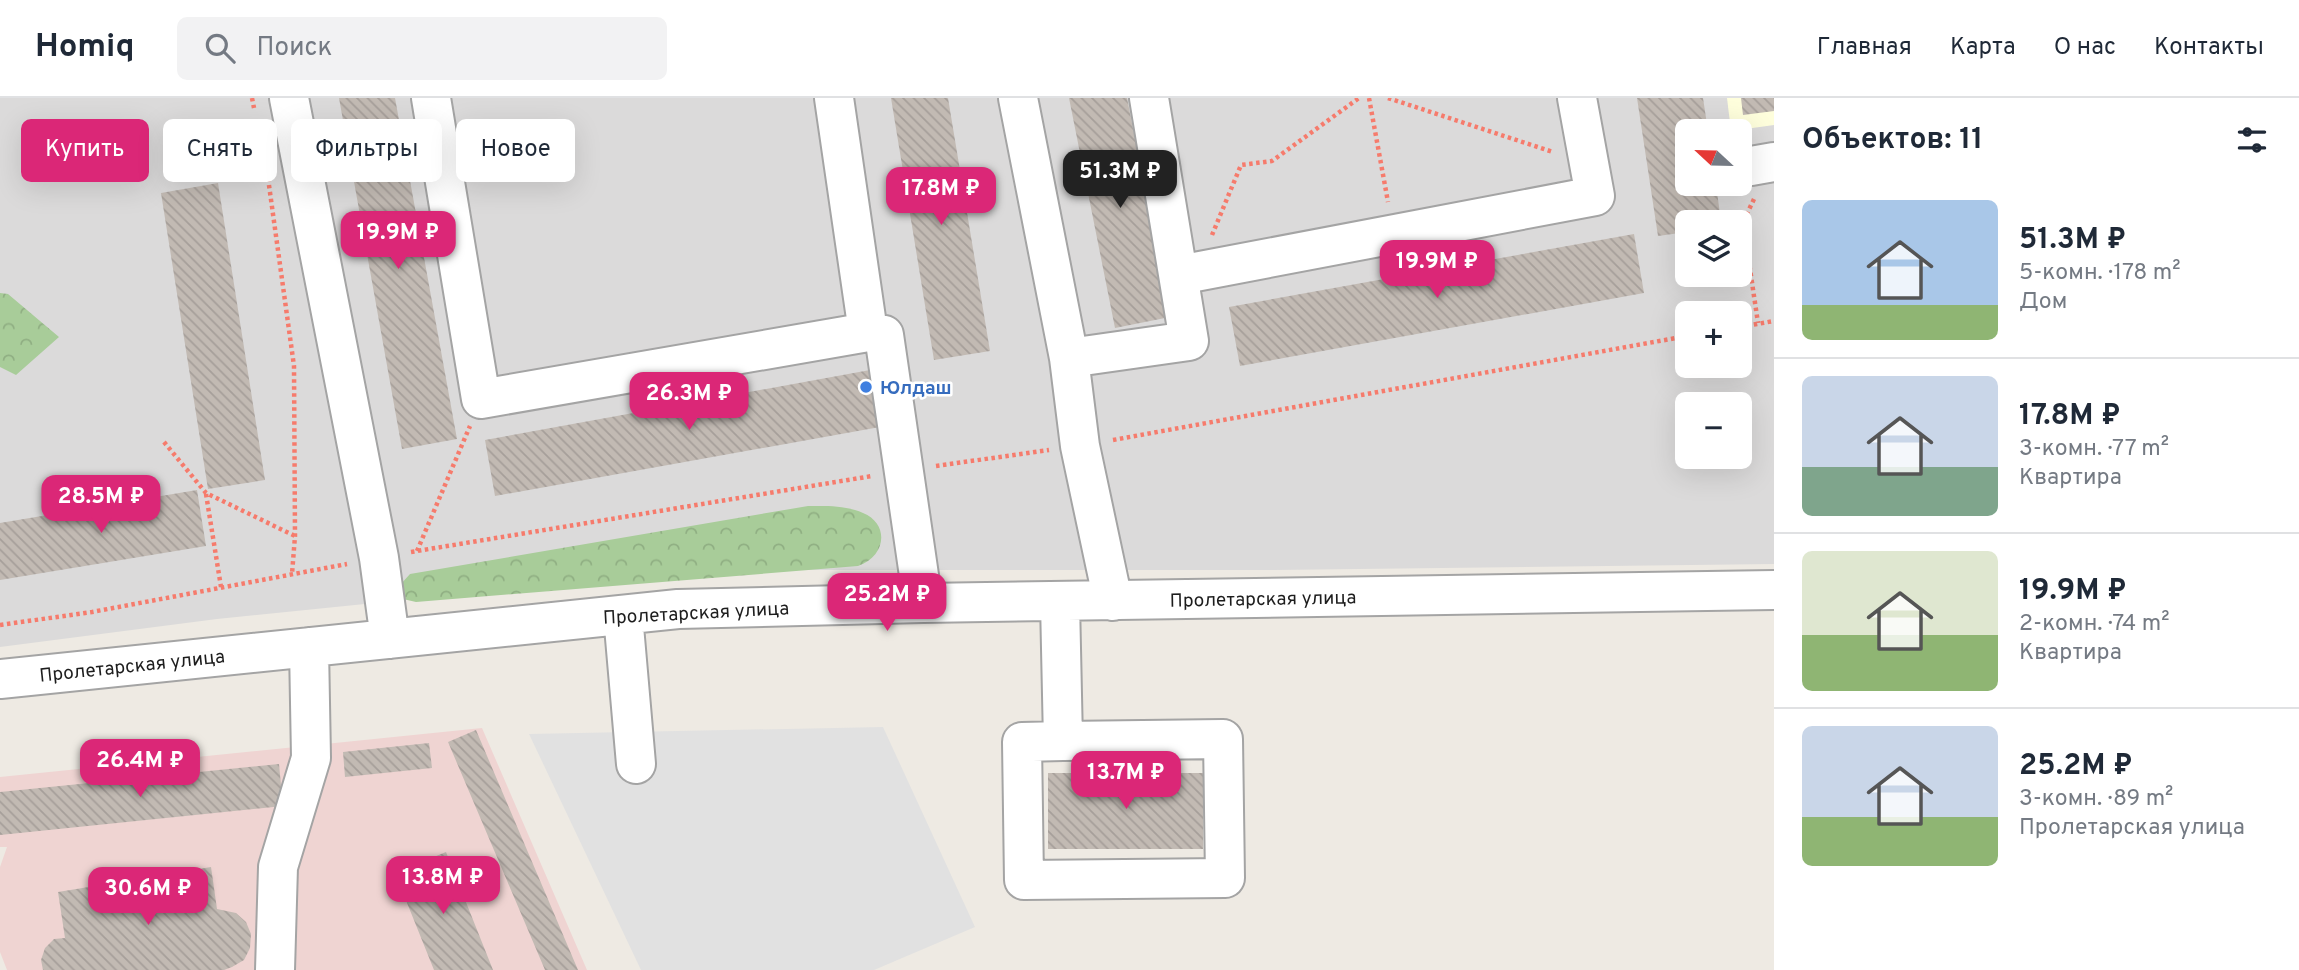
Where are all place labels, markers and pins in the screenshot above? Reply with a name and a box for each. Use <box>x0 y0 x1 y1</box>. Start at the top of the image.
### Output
pin: 51.3M ₽ <box>1055 150 1185 210</box>
pin: 17.8M ₽ <box>876 167 1006 227</box>
pin: 19.9M ₽ <box>333 212 463 271</box>
pin: 19.9M ₽ <box>1372 240 1502 300</box>
pin: 26.3M ₽ <box>624 372 754 432</box>
place label: Юлдаш <box>880 377 952 401</box>
marker: Юлдаш <box>858 379 874 395</box>
pin: 28.5M ₽ <box>36 476 166 535</box>
pin: 25.2M ₽ <box>822 574 952 633</box>
pin: 26.4M ₽ <box>75 740 205 799</box>
pin: 13.7M ₽ <box>1061 752 1191 811</box>
pin: 13.8M ₽ <box>378 856 508 916</box>
pin: 30.6M ₽ <box>83 868 213 927</box>

